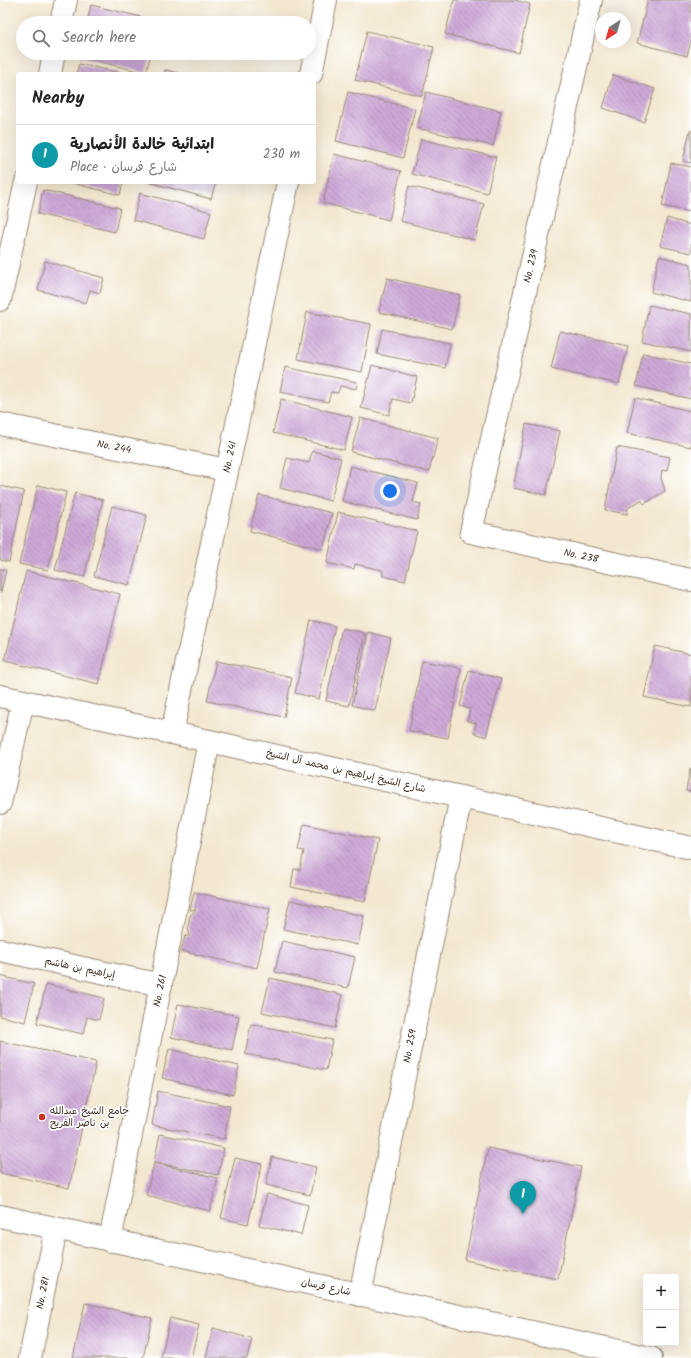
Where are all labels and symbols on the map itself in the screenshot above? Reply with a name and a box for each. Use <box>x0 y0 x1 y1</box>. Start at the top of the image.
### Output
north arrow <box>595 12 631 48</box>
street label: No. 239 <box>519 247 543 284</box>
street label: No. 244 <box>96 436 133 458</box>
street label: No. 241 <box>219 440 241 474</box>
your location <box>380 481 400 501</box>
street label: No. 238 <box>562 545 601 568</box>
street label: شارع الشيخ إبراهيم بن محمد آل الشيخ <box>265 745 427 797</box>
street label: إبراهيم بن هاشم <box>44 953 117 983</box>
street label: No. 261 <box>149 974 171 1008</box>
street label: No. 259 <box>399 1028 421 1064</box>
place label: جامع الشيخ عبدالله بن ناصر الفريح <box>50 1103 129 1131</box>
marker: جامع الشيخ عبدالله بن ناصر الفريح <box>37 1112 47 1122</box>
pin: 1 <box>510 1181 536 1214</box>
street label: شارع فرسان <box>300 1274 353 1300</box>
street label: No. 281 <box>32 1275 54 1311</box>

